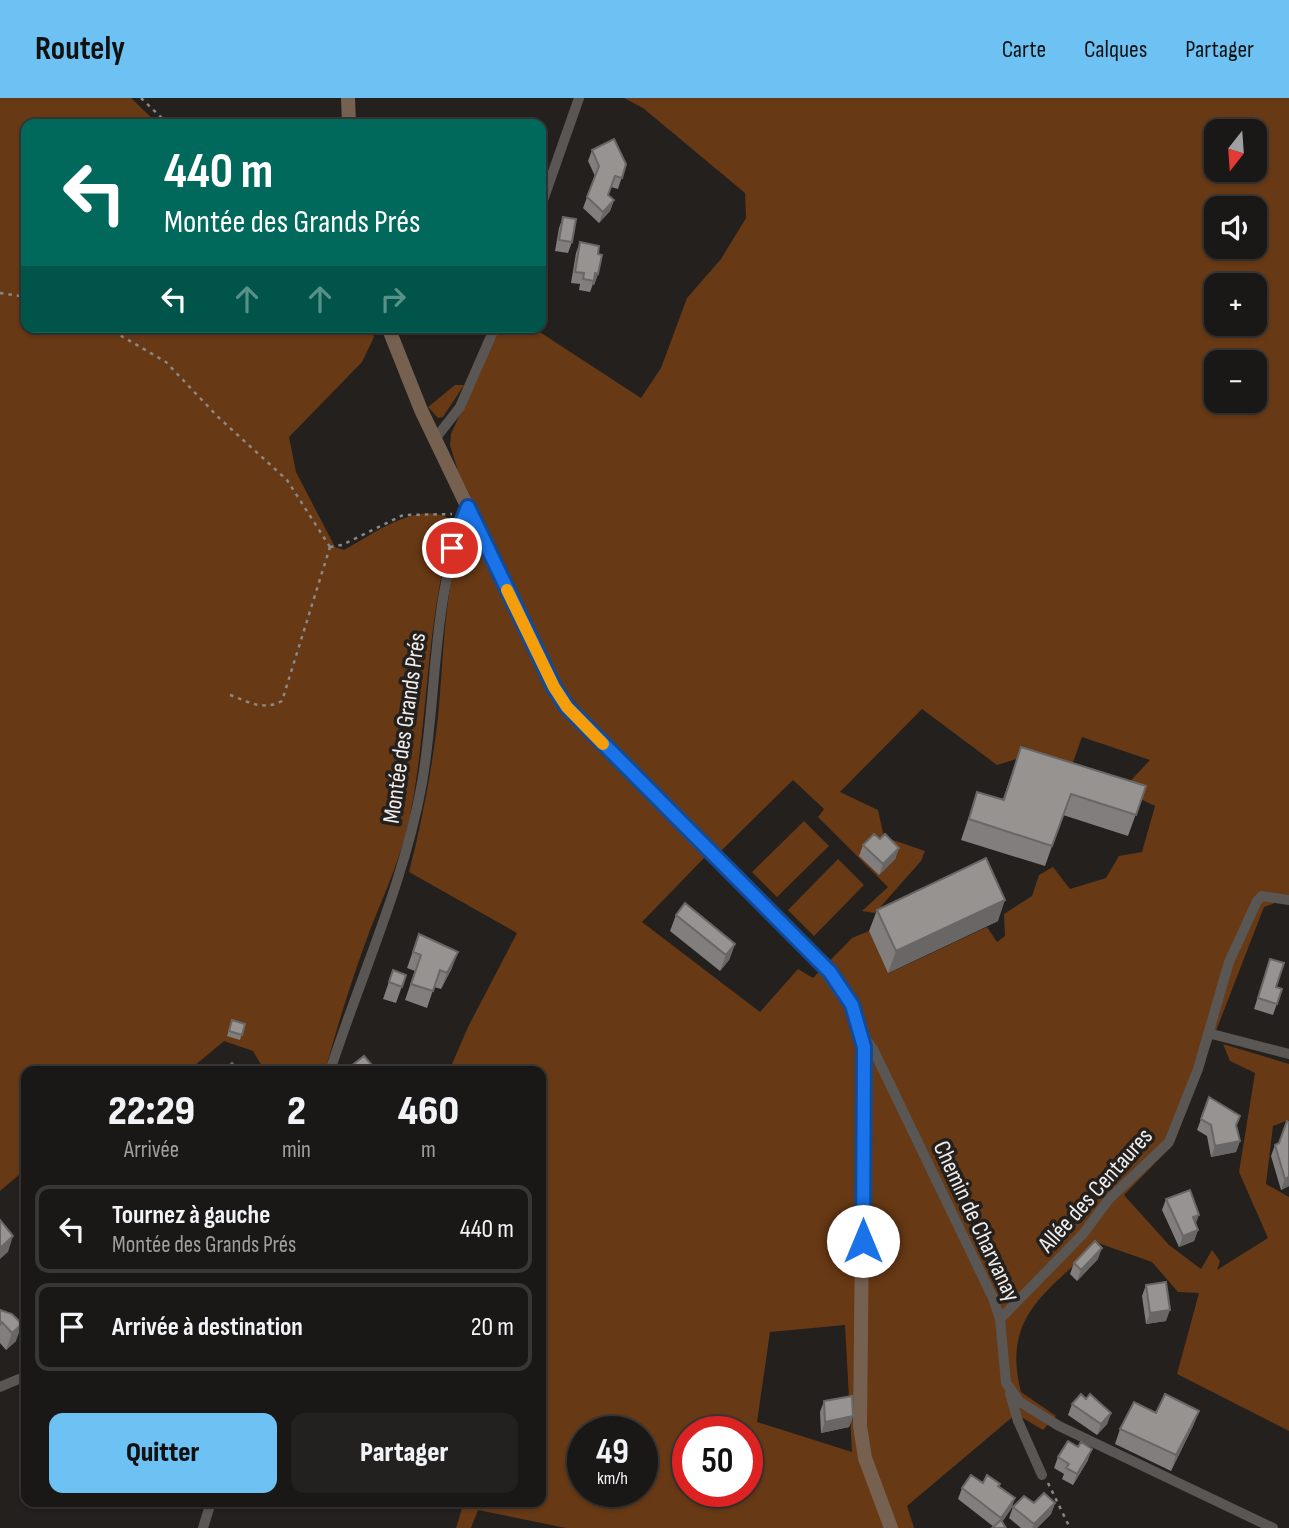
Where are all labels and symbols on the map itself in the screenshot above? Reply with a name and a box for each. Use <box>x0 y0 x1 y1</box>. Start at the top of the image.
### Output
north arrow <box>1204 119 1267 182</box>
pin <box>422 518 482 578</box>
street label: Montée des Grands Prés <box>377 631 432 825</box>
street label: Allée des Centaures <box>1031 1122 1159 1259</box>
street label: Chemin de Charvanay <box>927 1136 1026 1306</box>
position arrow <box>826 1204 900 1278</box>
speed limit sign: 50 <box>672 1416 763 1507</box>

